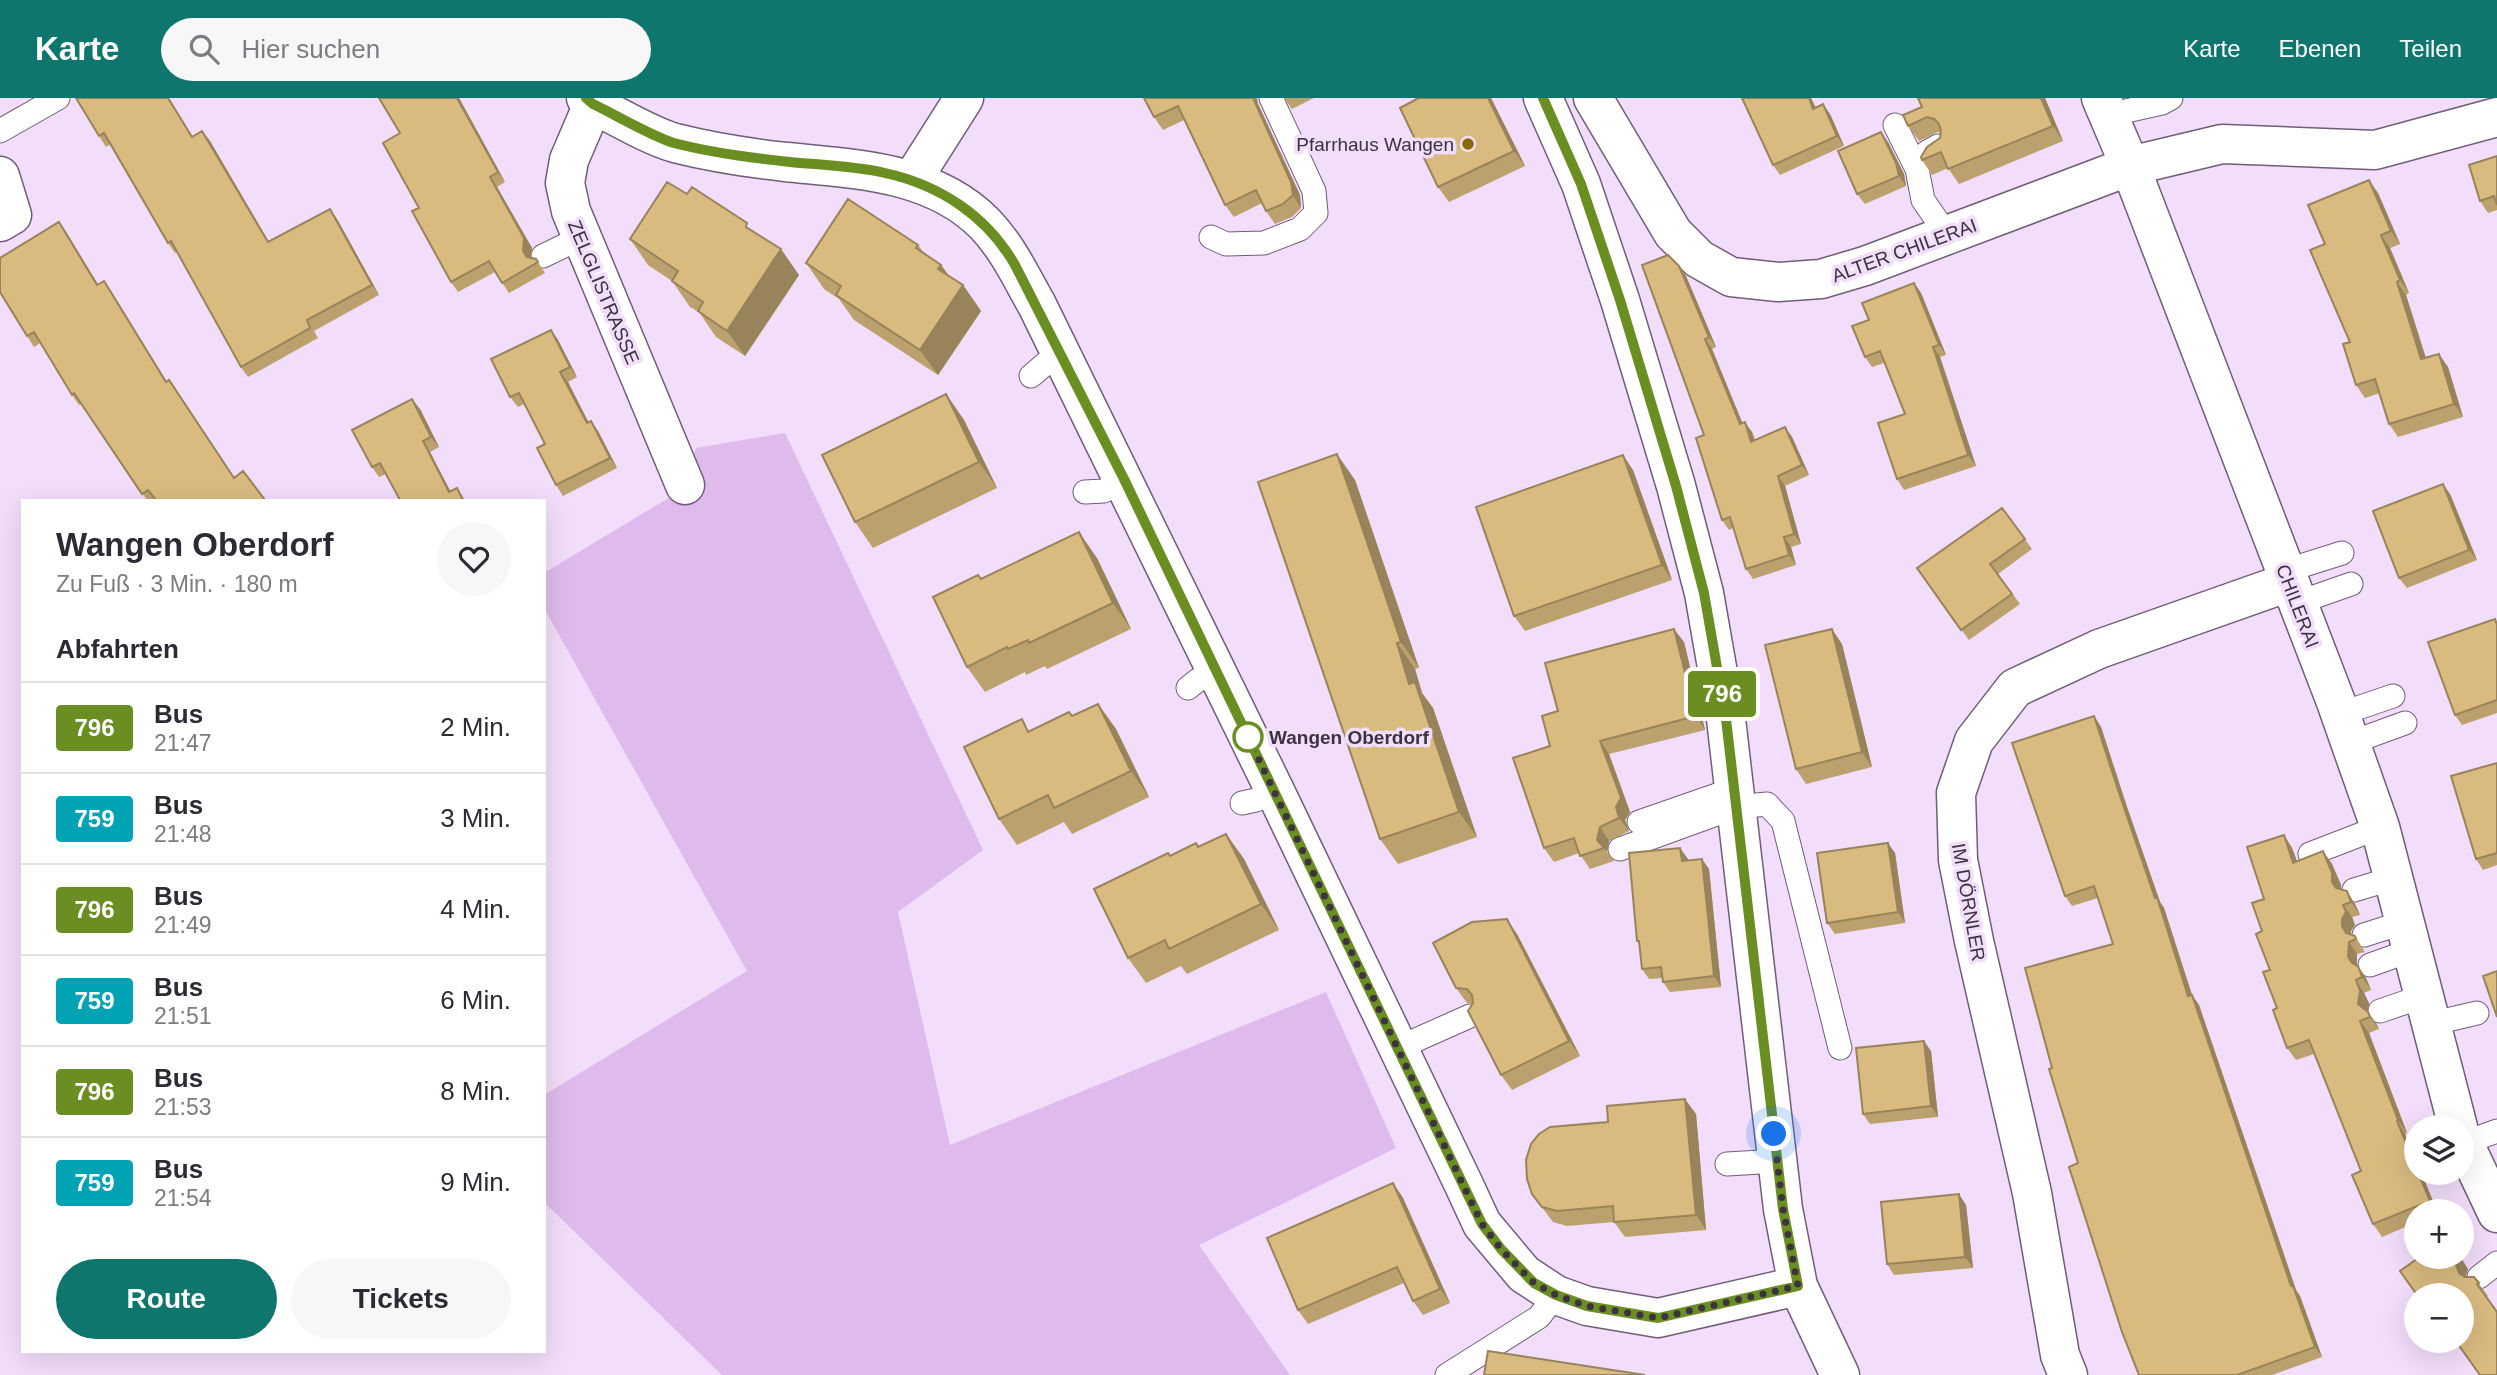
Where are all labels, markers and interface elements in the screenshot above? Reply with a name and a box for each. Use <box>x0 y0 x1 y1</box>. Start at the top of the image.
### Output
search box <box>161 18 651 81</box>
text: Karte <box>35 30 119 67</box>
icon: search <box>185 30 223 68</box>
text: Hier suchen <box>241 34 380 64</box>
text: Karte <box>2183 35 2241 62</box>
text: Ebenen <box>2279 35 2361 62</box>
text: Teilen <box>2399 35 2462 62</box>
place label: Pfarrhaus Wangen <box>1296 134 1454 155</box>
marker: Pfarrhaus Wangen <box>1460 136 1476 152</box>
street label: ALTER CHILERAI <box>1829 214 1980 286</box>
street label: ZELGLISTRASSE <box>564 217 643 367</box>
button: heart <box>437 522 511 596</box>
text: Wangen Oberdorf <box>56 526 333 563</box>
street label: CHILERAI <box>2272 562 2323 651</box>
text: Zu Fuß · 3 Min. · 180 m <box>56 571 298 597</box>
text: Abfahrten <box>56 634 179 664</box>
line badge: 796 <box>1682 671 1762 717</box>
text: 796 <box>1702 680 1742 707</box>
text: Bus <box>154 699 203 729</box>
text: 2 Min. <box>440 712 511 742</box>
text: 796 <box>74 714 115 741</box>
marker: Wangen Oberdorf <box>1233 722 1263 752</box>
place label: Wangen Oberdorf <box>1269 727 1429 748</box>
text: 21:47 <box>154 730 212 756</box>
text: Bus <box>154 790 203 820</box>
text: 3 Min. <box>440 803 511 833</box>
text: 759 <box>74 805 115 832</box>
text: 21:48 <box>154 821 212 847</box>
street label: IM DÖRNLER <box>1948 842 1989 963</box>
text: Bus <box>154 881 203 911</box>
text: 4 Min. <box>440 894 511 924</box>
text: 796 <box>74 896 115 923</box>
text: 21:49 <box>154 912 212 938</box>
text: Bus <box>154 972 203 1002</box>
text: 6 Min. <box>440 985 511 1015</box>
text: 759 <box>74 987 115 1014</box>
text: 21:51 <box>154 1003 212 1029</box>
text: Bus <box>154 1063 203 1093</box>
text: 8 Min. <box>440 1076 511 1106</box>
text: 796 <box>74 1078 115 1105</box>
text: 21:53 <box>154 1094 212 1120</box>
map controls <box>2404 1115 2474 1353</box>
button: layers <box>2404 1115 2474 1185</box>
your location <box>1756 1116 1791 1151</box>
text: Bus <box>154 1154 203 1184</box>
text: 9 Min. <box>440 1167 511 1197</box>
text: 759 <box>74 1169 115 1196</box>
text: 21:54 <box>154 1185 212 1211</box>
button: + <box>2404 1199 2474 1269</box>
button: Route <box>56 1259 277 1339</box>
button: Tickets <box>291 1259 511 1339</box>
button: − <box>2404 1283 2474 1353</box>

